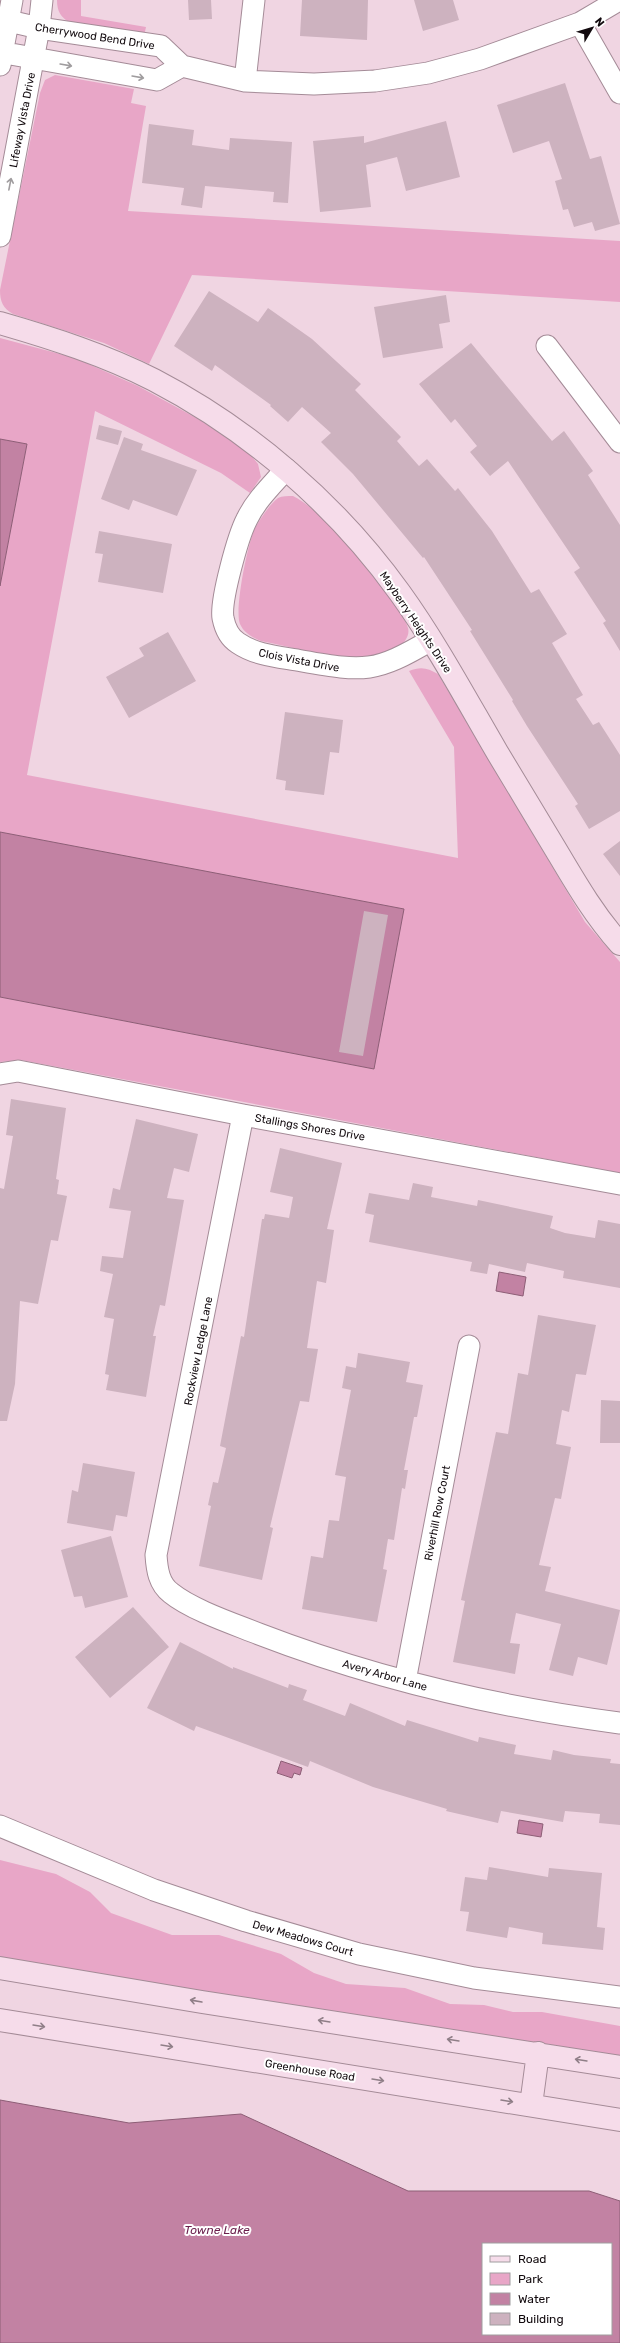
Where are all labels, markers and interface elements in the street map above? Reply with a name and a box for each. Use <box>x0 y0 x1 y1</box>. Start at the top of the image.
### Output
north arrow <box>572 8 612 48</box>
text: N <box>592 15 607 29</box>
street label: Cherrywood Bend Drive <box>34 21 156 52</box>
one-way arrow <box>59 61 72 69</box>
street label: Lifeway Vista Drive <box>7 71 38 169</box>
one-way arrow <box>131 73 144 81</box>
one-way arrow <box>6 178 14 191</box>
street label: Mayberry Heights Drive <box>377 569 454 675</box>
street label: Clois Vista Drive <box>257 646 340 675</box>
street label: Stallings Shores Drive <box>254 1111 366 1144</box>
street label: Rockview Ledge Lane <box>182 1296 215 1407</box>
street label: Riverhill Row Court <box>422 1464 453 1562</box>
street label: Avery Arbor Lane <box>341 1657 429 1694</box>
street label: Dew Meadows Court <box>251 1918 355 1959</box>
one-way arrow <box>190 1997 203 2005</box>
one-way arrow <box>318 2017 331 2025</box>
one-way arrow <box>32 2022 45 2030</box>
one-way arrow <box>447 2036 460 2044</box>
one-way arrow <box>160 2043 173 2051</box>
one-way arrow <box>575 2056 588 2064</box>
street label: Greenhouse Road <box>264 2057 356 2084</box>
one-way arrow <box>371 2077 384 2085</box>
one-way arrow <box>500 2097 513 2105</box>
water label: Towne Lake <box>184 2223 250 2237</box>
legend <box>482 2243 612 2335</box>
text: Road <box>518 2252 546 2266</box>
text: Park <box>518 2272 544 2286</box>
text: Water <box>518 2292 550 2306</box>
text: Building <box>518 2312 564 2326</box>

